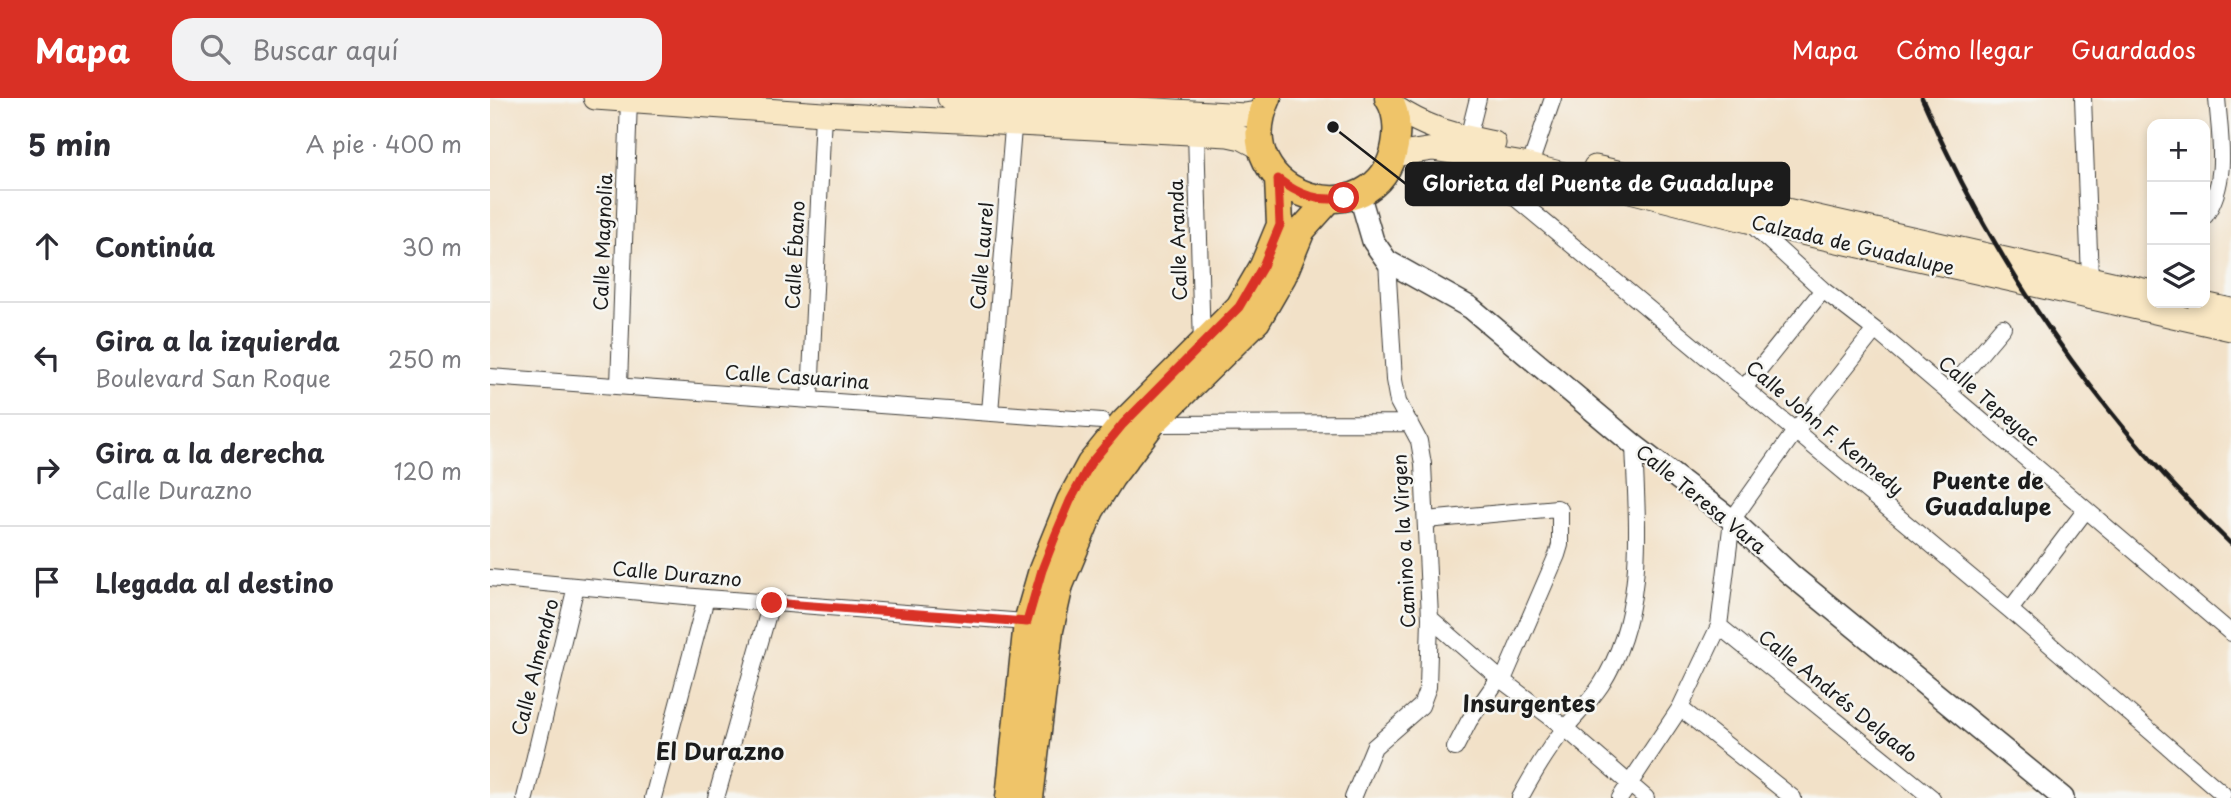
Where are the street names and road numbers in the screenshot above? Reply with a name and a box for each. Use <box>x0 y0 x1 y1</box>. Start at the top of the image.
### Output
street label: Calle Magnolia <box>586 172 618 311</box>
street label: Calle Aranda <box>1161 179 1193 301</box>
street label: Calle Ébano <box>777 200 811 310</box>
street label: Calle Laurel <box>962 201 1000 311</box>
street label: Calzada de Guadalupe <box>1749 207 1958 281</box>
street label: Calle Tepeyac <box>1933 348 2047 452</box>
street label: Calle John F. Kennedy <box>1741 353 1911 502</box>
street label: Calle Casuarina <box>724 357 871 395</box>
street label: Calle Teresa Vara <box>1630 437 1773 560</box>
street label: Camino a la Virgen <box>1384 453 1422 629</box>
street label: Calle Durazno <box>611 553 743 593</box>
street label: Calle Almendro <box>504 595 565 738</box>
street label: Calle Andrés Delgado <box>1753 622 1924 768</box>

